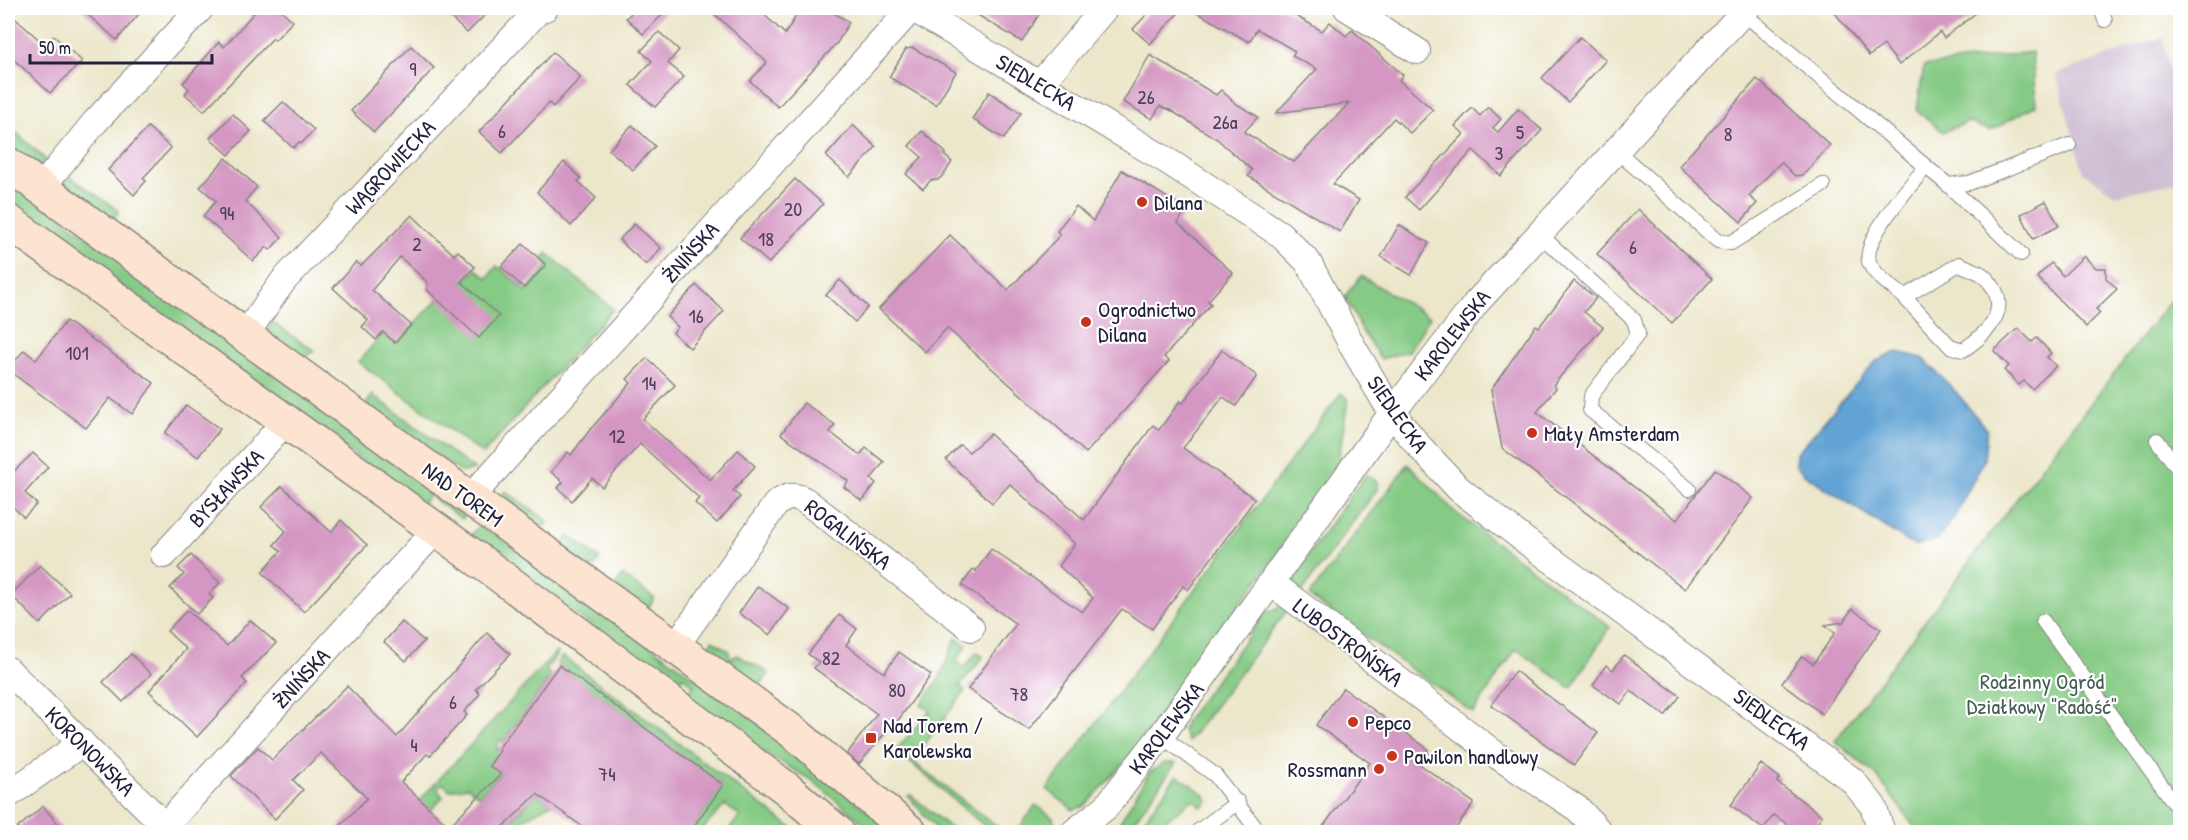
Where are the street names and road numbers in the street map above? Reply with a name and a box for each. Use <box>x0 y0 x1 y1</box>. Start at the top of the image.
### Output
street label: SIEDLECKA <box>991 47 1082 118</box>
street label: WĄGROWIECKA <box>338 113 442 221</box>
street label: ŻNIŃSKA <box>655 215 725 289</box>
street label: KAROLEWSKA <box>1407 283 1497 387</box>
street label: SIEDLECKA <box>1361 369 1436 459</box>
street label: BYSŁAWSKA <box>182 442 270 534</box>
street label: NAD TOREM <box>416 454 510 534</box>
street label: ROGALIŃSKA <box>799 492 898 577</box>
street label: LUBOSTROŃSKA <box>1287 591 1409 693</box>
street label: ŻNIŃSKA <box>265 641 337 715</box>
street label: KAROLEWSKA <box>1121 676 1211 780</box>
street label: SIEDLECKA <box>1728 681 1816 757</box>
street label: KORONOWSKA <box>38 699 142 803</box>

